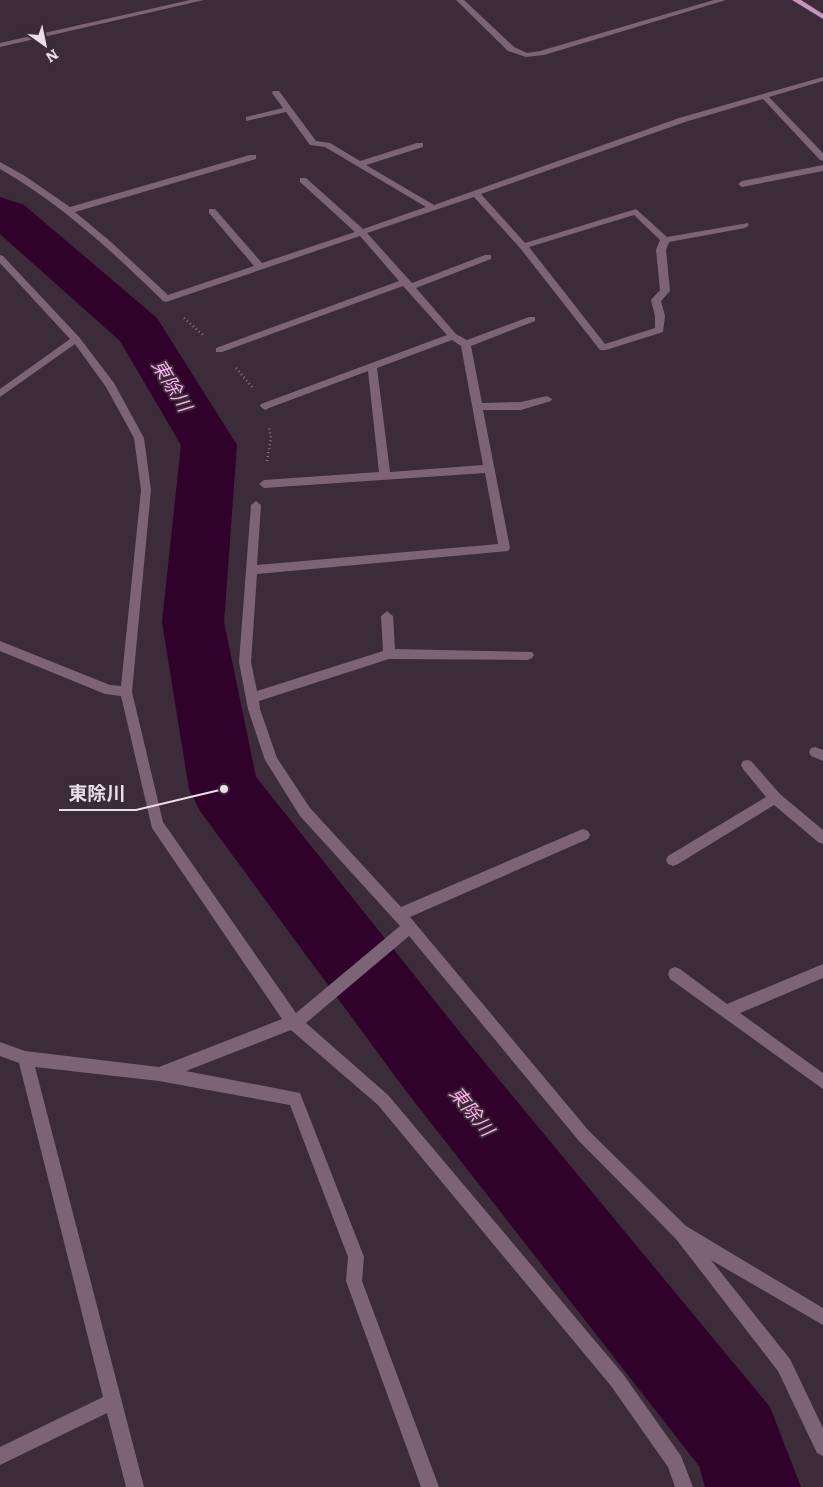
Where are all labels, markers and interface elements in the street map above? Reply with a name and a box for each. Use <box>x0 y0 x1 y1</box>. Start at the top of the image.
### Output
north arrow <box>20 20 70 70</box>
text: N <box>42 45 63 68</box>
water label: 東除川 <box>146 353 201 418</box>
callout: 東除川 <box>59 776 136 810</box>
text: 東除川 <box>68 778 126 806</box>
water label: 東除川 <box>444 1079 503 1143</box>

